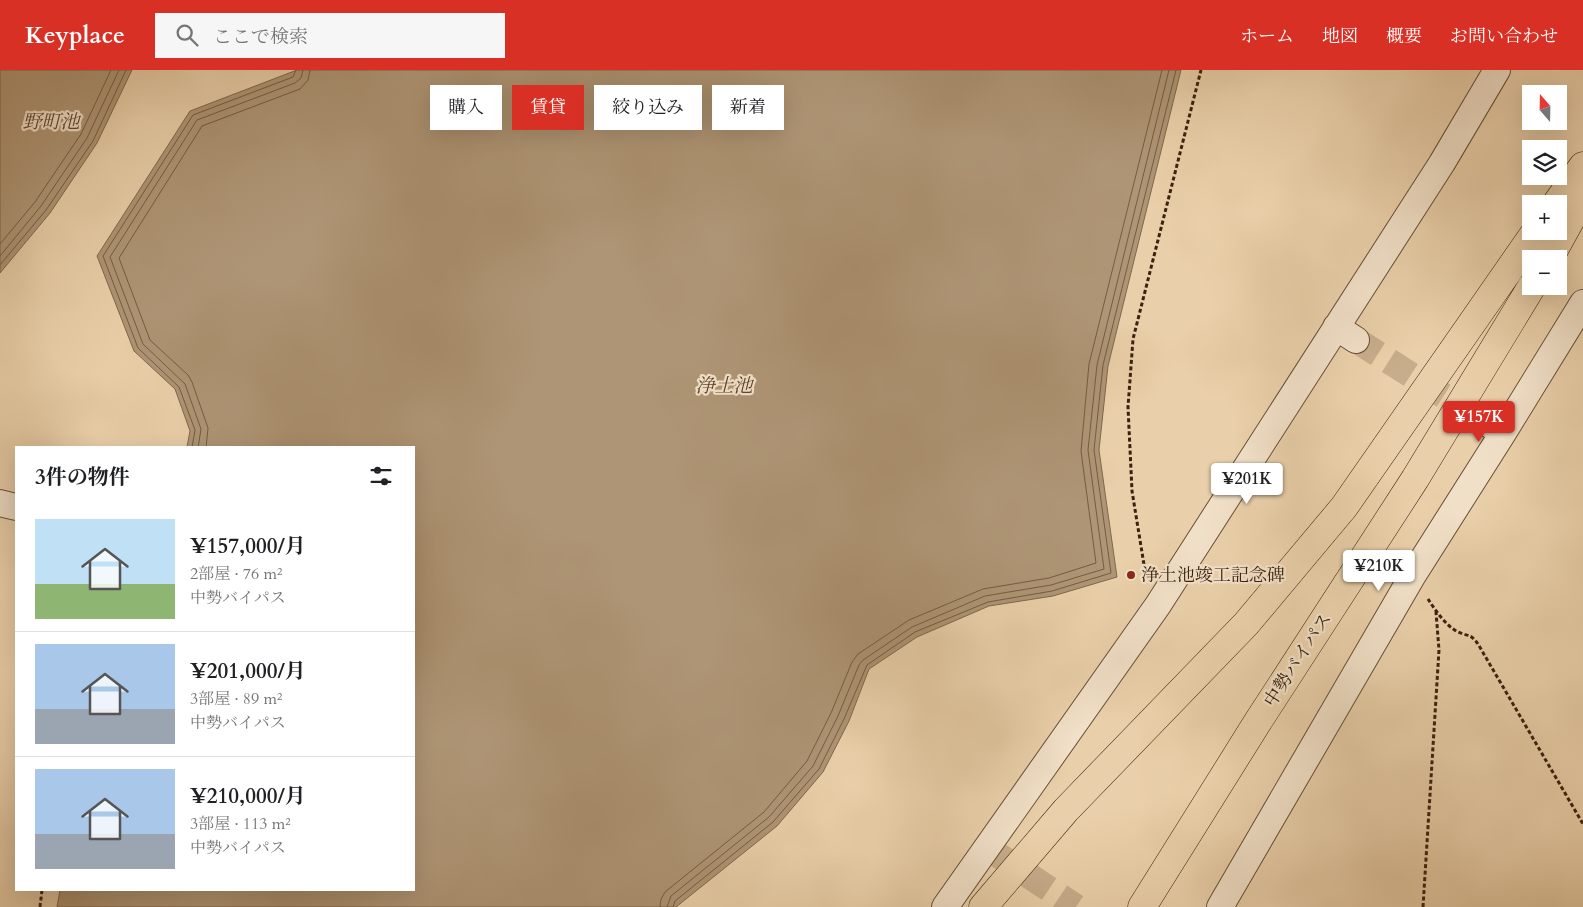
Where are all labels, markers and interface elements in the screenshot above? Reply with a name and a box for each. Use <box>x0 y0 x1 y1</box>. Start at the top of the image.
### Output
search box <box>155 13 505 58</box>
text: Keyplace <box>25 19 125 52</box>
icon: search <box>173 21 201 49</box>
text: ここで検索 <box>213 24 308 50</box>
text: ホーム <box>1240 24 1294 49</box>
text: 地図 <box>1322 24 1358 49</box>
text: 概要 <box>1386 24 1422 49</box>
text: お問い合わせ <box>1450 24 1558 49</box>
chip: 購入 <box>430 85 502 130</box>
chip: 賃貸 <box>512 85 584 130</box>
chip: 絞り込み <box>594 85 702 130</box>
chip: 新着 <box>712 85 784 130</box>
north arrow <box>1522 85 1568 130</box>
map controls <box>1522 85 1567 295</box>
water label: 野町池 <box>22 109 81 135</box>
button: layers <box>1522 140 1567 185</box>
button: + <box>1522 195 1567 240</box>
button: − <box>1522 250 1567 295</box>
water label: 浄土池 <box>695 373 754 399</box>
pin: ¥157K <box>1444 400 1514 443</box>
text: ¥157K <box>1454 406 1504 428</box>
icon: filters <box>367 462 395 490</box>
pin: ¥201K <box>1212 462 1282 505</box>
text: 3件の物件 <box>35 463 130 492</box>
text: ¥201K <box>1222 468 1272 490</box>
text: ¥157,000/月 <box>190 532 306 561</box>
icon: home <box>75 539 135 599</box>
pin: ¥210K <box>1344 550 1414 592</box>
text: ¥210K <box>1354 555 1404 577</box>
text: 2部屋 · 76 m² <box>190 563 282 585</box>
place label: 浄土池竣工記念碑 <box>1141 563 1285 588</box>
marker: 浄土池竣工記念碑 <box>1125 569 1137 581</box>
text: 中勢バイパス <box>190 587 286 609</box>
street label: 中勢バイパス <box>1258 608 1338 712</box>
text: ¥201,000/月 <box>190 657 306 686</box>
icon: home <box>75 664 135 724</box>
text: 3部屋 · 89 m² <box>190 688 282 710</box>
text: 中勢バイパス <box>190 712 286 734</box>
text: ¥210,000/月 <box>190 782 306 811</box>
icon: home <box>75 789 135 849</box>
text: 3部屋 · 113 m² <box>190 813 291 835</box>
text: 中勢バイパス <box>190 837 286 859</box>

